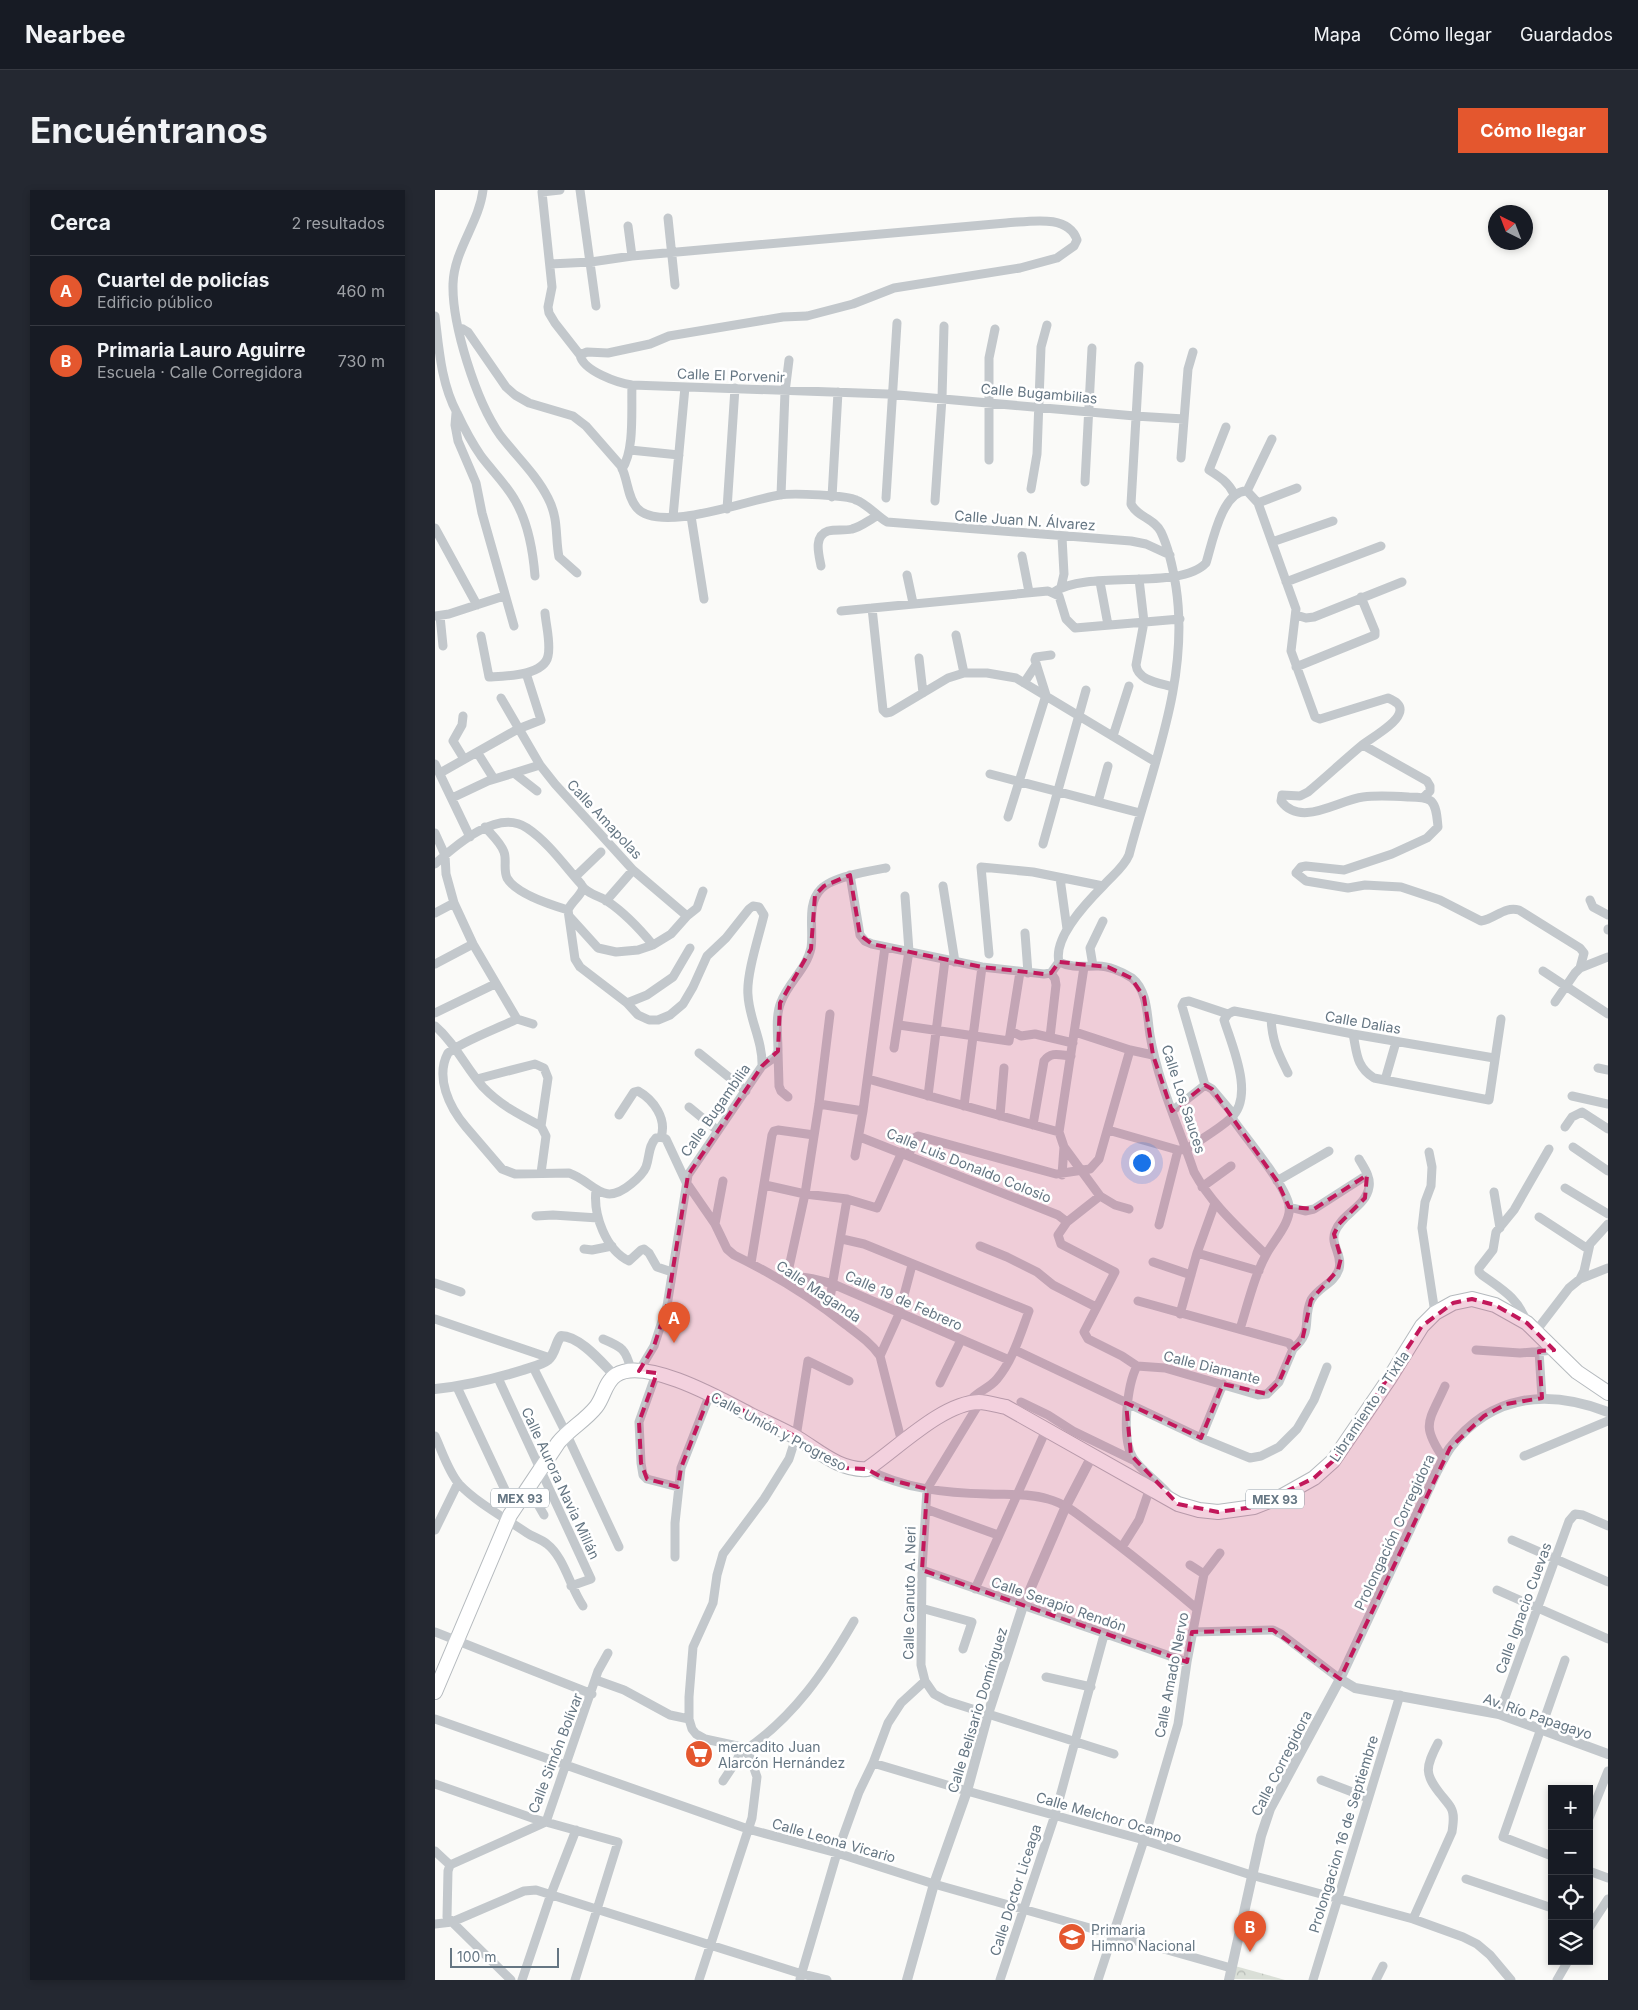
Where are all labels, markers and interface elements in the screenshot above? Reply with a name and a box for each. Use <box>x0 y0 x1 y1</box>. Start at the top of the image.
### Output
text: Nearbee <box>25 20 126 49</box>
text: Mapa <box>1314 24 1361 45</box>
text: Cómo llegar <box>1389 24 1492 45</box>
text: Guardados <box>1520 24 1613 45</box>
button: Cómo llegar <box>1458 108 1608 153</box>
text: Encuéntranos <box>30 109 268 151</box>
north arrow <box>1488 205 1533 250</box>
text: Cerca <box>50 210 111 235</box>
text: 2 resultados <box>292 213 385 233</box>
text: Cuartel de policías <box>97 269 269 292</box>
text: A <box>60 281 72 301</box>
text: 460 m <box>336 281 385 301</box>
text: Edificio público <box>97 292 213 312</box>
text: Primaria Lauro Aguirre <box>97 339 306 362</box>
text: B <box>61 351 71 371</box>
text: 730 m <box>338 351 385 371</box>
text: Escuela · Calle Corregidora <box>97 362 302 382</box>
street label: Calle El Porvenir <box>677 365 785 385</box>
street label: Calle Bugambilias <box>980 379 1098 407</box>
street label: Calle Juan N. Álvarez <box>954 507 1096 533</box>
street label: Calle Amapolas <box>564 776 646 862</box>
street label: Calle Dalias <box>1324 1007 1402 1037</box>
street label: Calle Los Sauces <box>1158 1043 1210 1155</box>
street label: Calle Bugambilia <box>677 1060 753 1160</box>
street label: Calle Luis Donaldo Colosio <box>884 1124 1054 1206</box>
your location <box>1129 1150 1155 1176</box>
street label: Calle Maganda <box>773 1256 865 1326</box>
street label: Calle 19 de Febrero <box>843 1266 965 1334</box>
pin: A <box>658 1302 690 1343</box>
street label: Calle Diamante <box>1162 1347 1262 1387</box>
street label: Libramiento a Tixtla <box>1326 1347 1412 1465</box>
street label: Calle Unión y Progreso <box>708 1388 850 1474</box>
street label: Calle Aurora Navia Millán <box>518 1404 604 1562</box>
street label: Prolongación Corregidora <box>1350 1451 1438 1613</box>
road number: MEX 93 <box>491 1489 549 1508</box>
road number: MEX 93 <box>1246 1490 1304 1508</box>
street label: Calle Canuto A. Neri <box>899 1526 919 1660</box>
street label: Calle Ignacio Cuevas <box>1491 1540 1555 1676</box>
street label: Calle Serapio Rendón <box>989 1573 1129 1635</box>
street label: Calle Amado Nervo <box>1150 1611 1192 1739</box>
street label: Calle Belisario Domínguez <box>944 1625 1010 1795</box>
street label: Av. Río Papagayo <box>1481 1689 1595 1743</box>
street label: Calle Simón Bolívar <box>524 1690 586 1816</box>
street label: Calle Corregidora <box>1247 1707 1315 1819</box>
street label: Prolongacion 16 de Septiembre <box>1305 1733 1381 1935</box>
place label: mercadito Juan Alarcón Hernández <box>718 1738 845 1771</box>
supermarket icon: mercadito Juan Alarcón Hernández <box>684 1739 714 1769</box>
map controls <box>1548 1785 1593 1965</box>
button: + <box>1548 1785 1593 1830</box>
street label: Calle Melchor Ocampo <box>1034 1788 1184 1846</box>
street label: Calle Leona Vicario <box>770 1814 898 1866</box>
street label: Calle Doctor Liceaga <box>986 1822 1044 1958</box>
button: − <box>1548 1830 1593 1875</box>
button: locate <box>1548 1875 1593 1920</box>
pin: B <box>1234 1911 1266 1952</box>
button: layers <box>1548 1920 1593 1965</box>
place label: Primaria Himno Nacional <box>1091 1921 1195 1954</box>
school or university icon: Primaria Himno Nacional <box>1057 1922 1087 1952</box>
scale bar <box>450 1945 559 1968</box>
text: 100 m <box>457 1948 497 1965</box>

